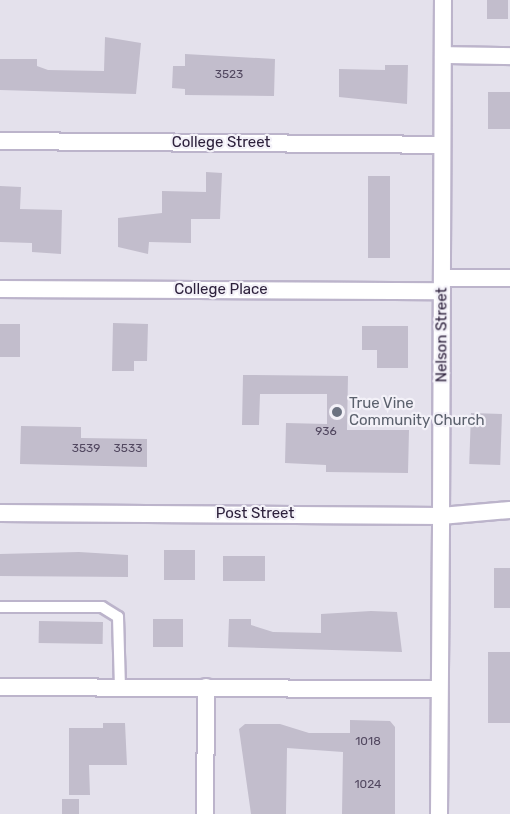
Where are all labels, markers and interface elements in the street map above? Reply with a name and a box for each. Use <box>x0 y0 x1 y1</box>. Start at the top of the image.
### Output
house number: 3523 <box>215 68 243 82</box>
street label: College Street <box>172 134 270 152</box>
street label: College Place <box>174 281 268 299</box>
street label: Nelson Street <box>433 288 451 382</box>
place label: True Vine Community Church <box>349 394 485 429</box>
marker: True Vine Community Church <box>330 405 344 419</box>
house number: 936 <box>315 425 337 439</box>
house number: 3539 <box>72 442 100 456</box>
house number: 3533 <box>114 442 142 456</box>
street label: Post Street <box>216 505 294 523</box>
house number: 1018 <box>355 735 381 749</box>
house number: 1024 <box>354 778 382 792</box>

